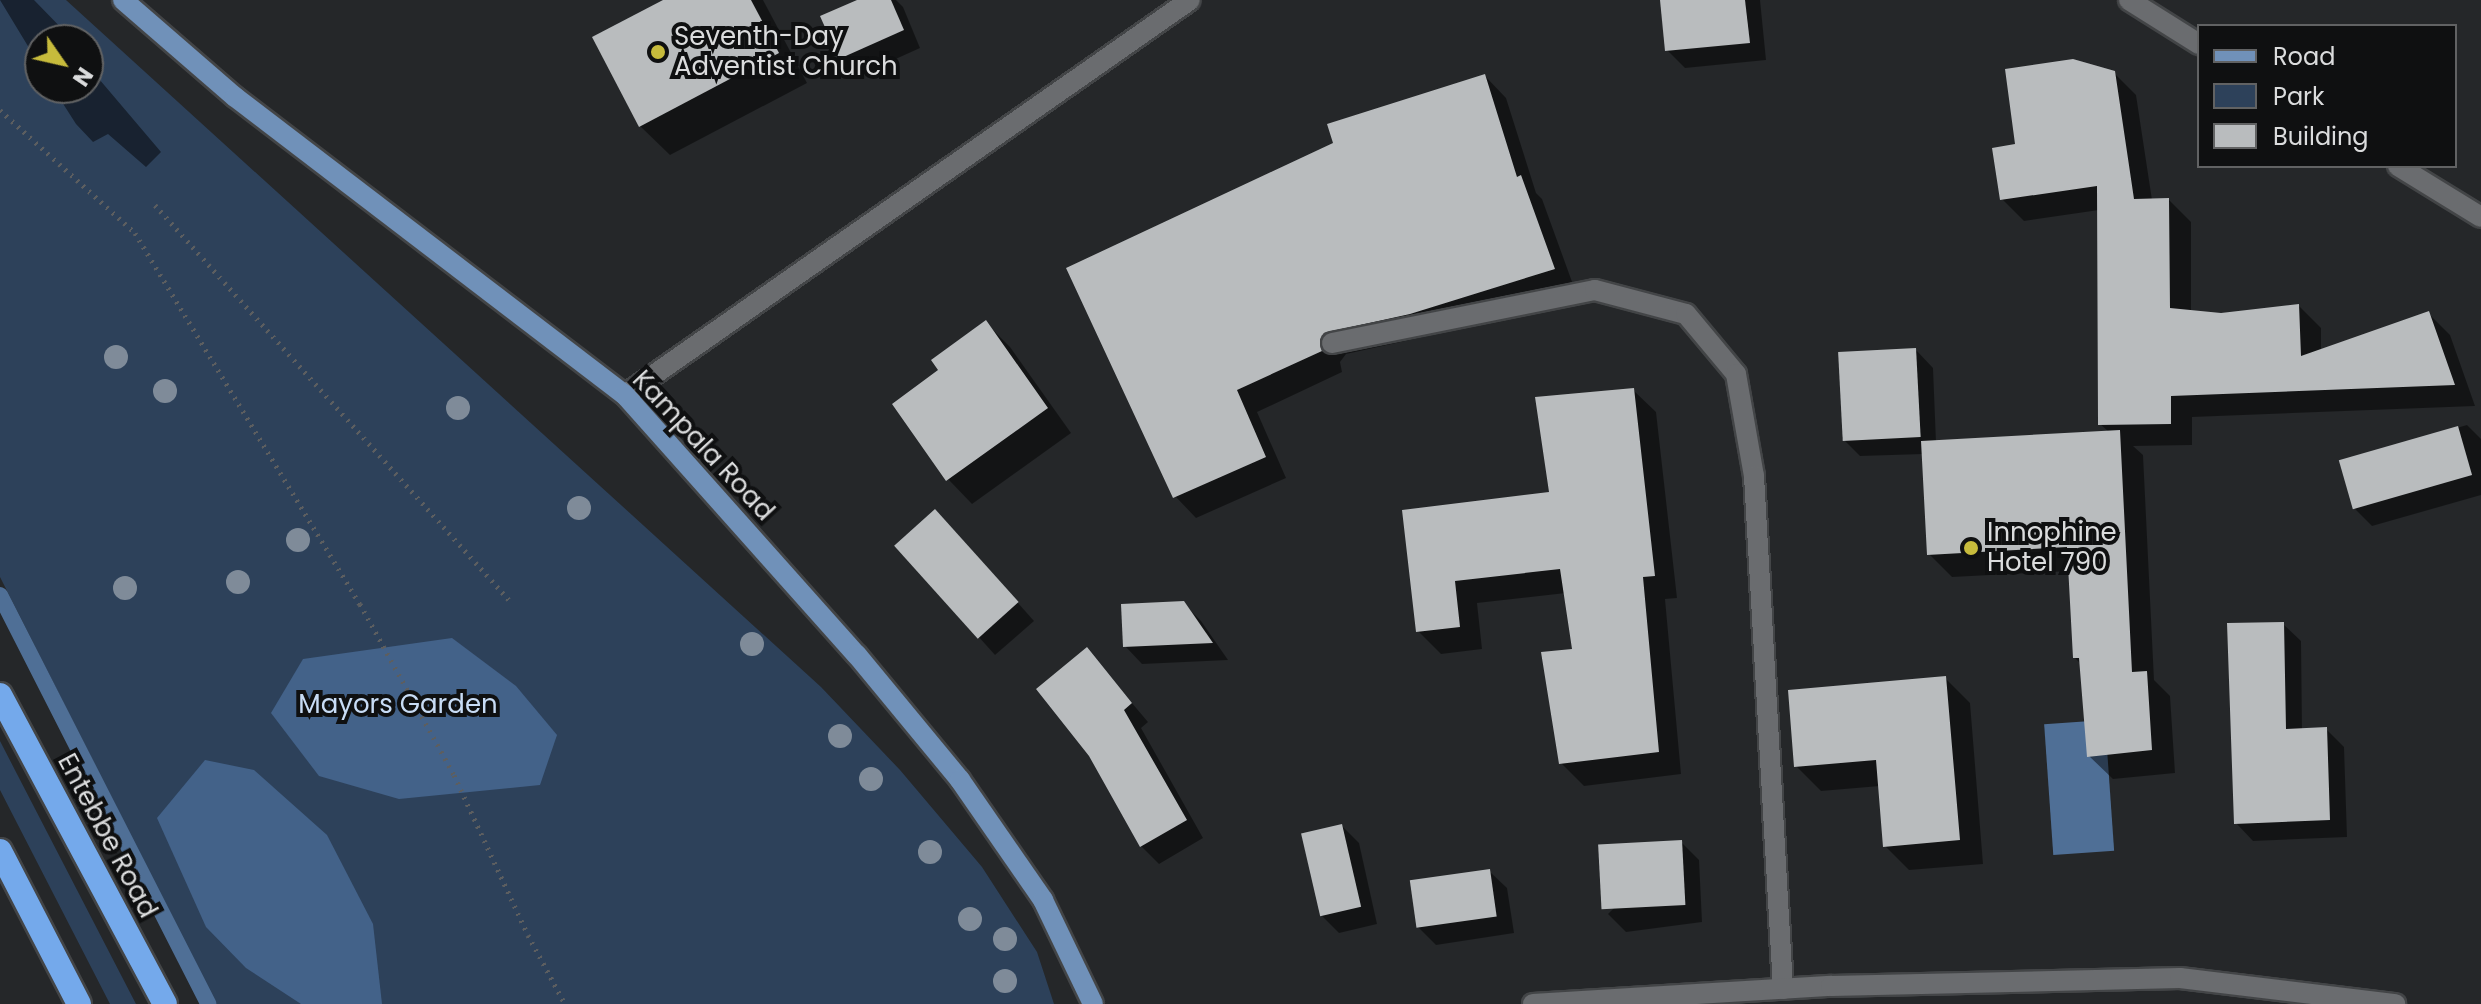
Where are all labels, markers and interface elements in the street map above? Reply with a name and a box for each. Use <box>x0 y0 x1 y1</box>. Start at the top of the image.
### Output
place label: Seventh-Day Adventist Church <box>674 21 898 82</box>
north arrow <box>24 24 104 104</box>
legend <box>2197 24 2457 168</box>
text: Road <box>2273 40 2335 73</box>
marker: Seventh-Day Adventist Church <box>649 43 667 61</box>
text: N <box>65 61 100 92</box>
text: Park <box>2273 80 2324 113</box>
text: Building <box>2273 120 2369 153</box>
street label: Kampala Road <box>626 365 780 527</box>
place label: Innophine Hotel 790 <box>1987 517 2117 578</box>
marker: Innophine Hotel 790 <box>1962 539 1980 557</box>
park label: Mayors Garden <box>298 689 498 721</box>
street label: Entebbe Road <box>51 749 163 923</box>

